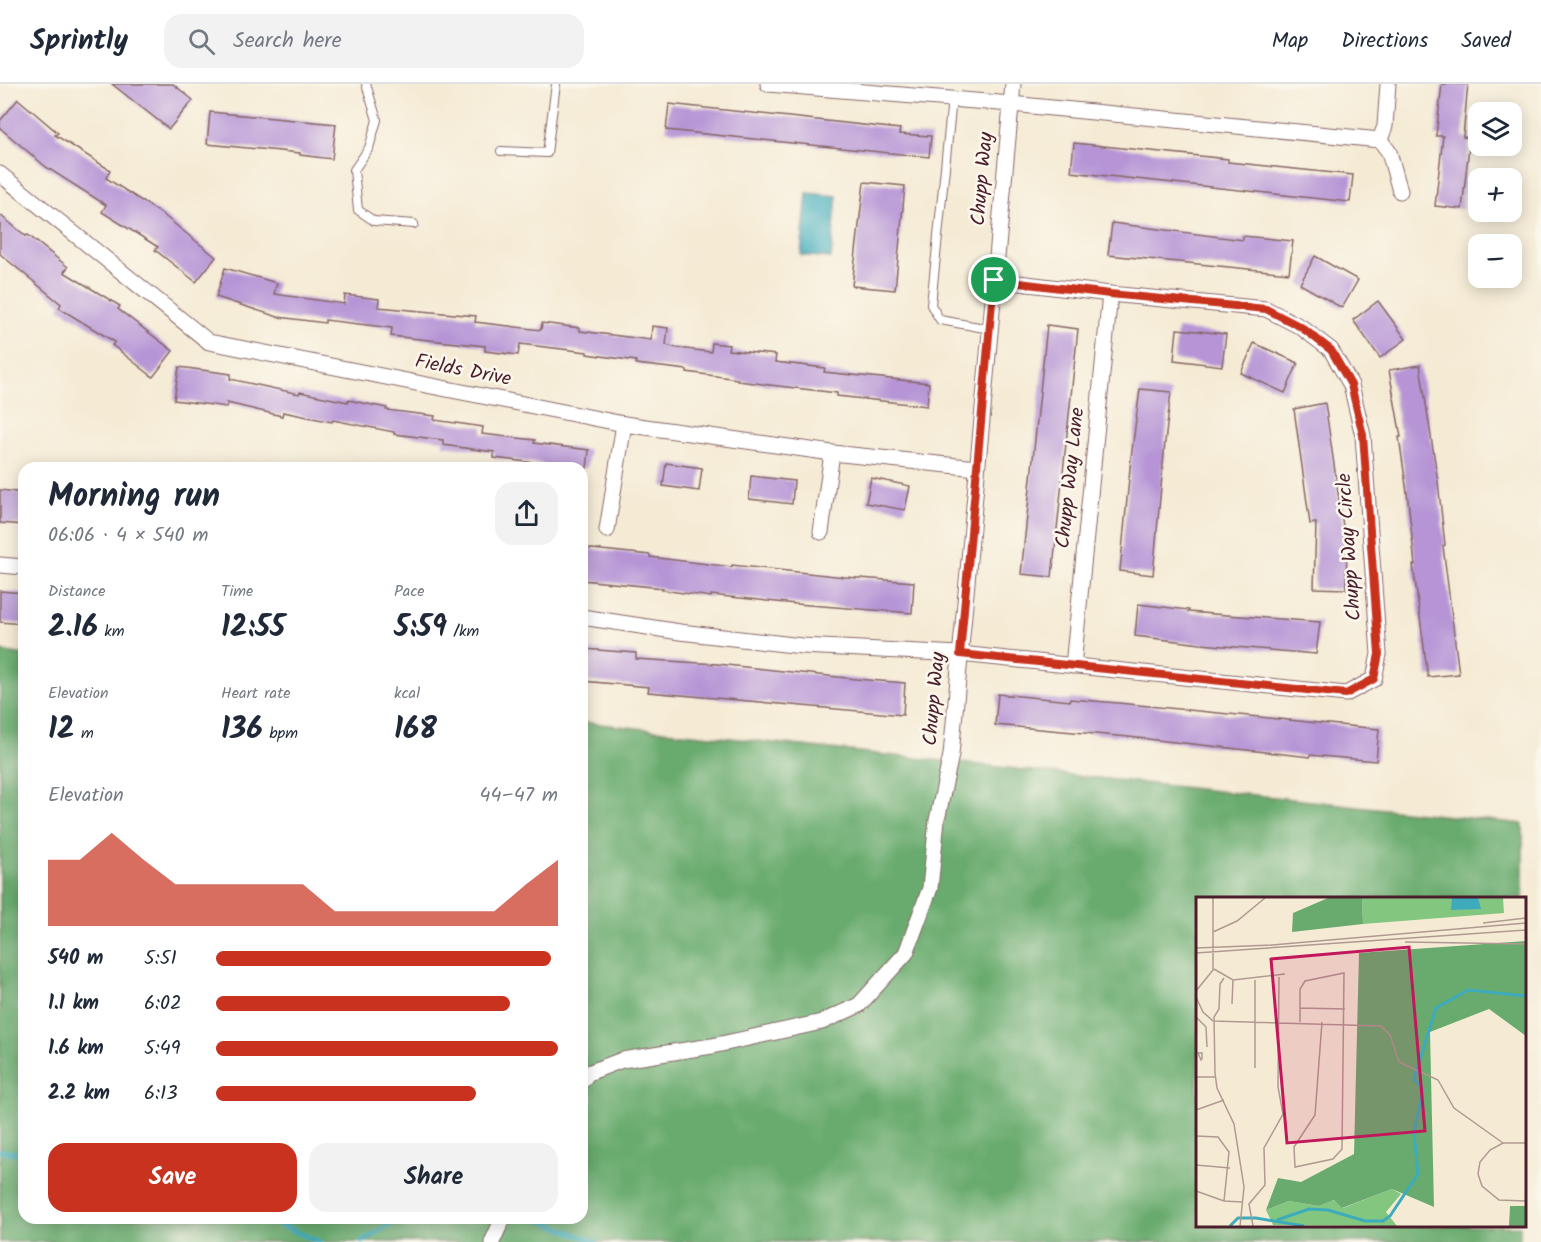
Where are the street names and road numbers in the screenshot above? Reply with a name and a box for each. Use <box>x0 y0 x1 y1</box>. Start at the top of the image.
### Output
street label: Chupp Way <box>963 130 1003 227</box>
street label: Fields Drive <box>412 346 514 396</box>
street label: Chupp Way Lane <box>1048 406 1094 550</box>
street label: Chupp Way Circle <box>1329 472 1371 622</box>
street label: Chupp Way <box>915 650 955 747</box>

